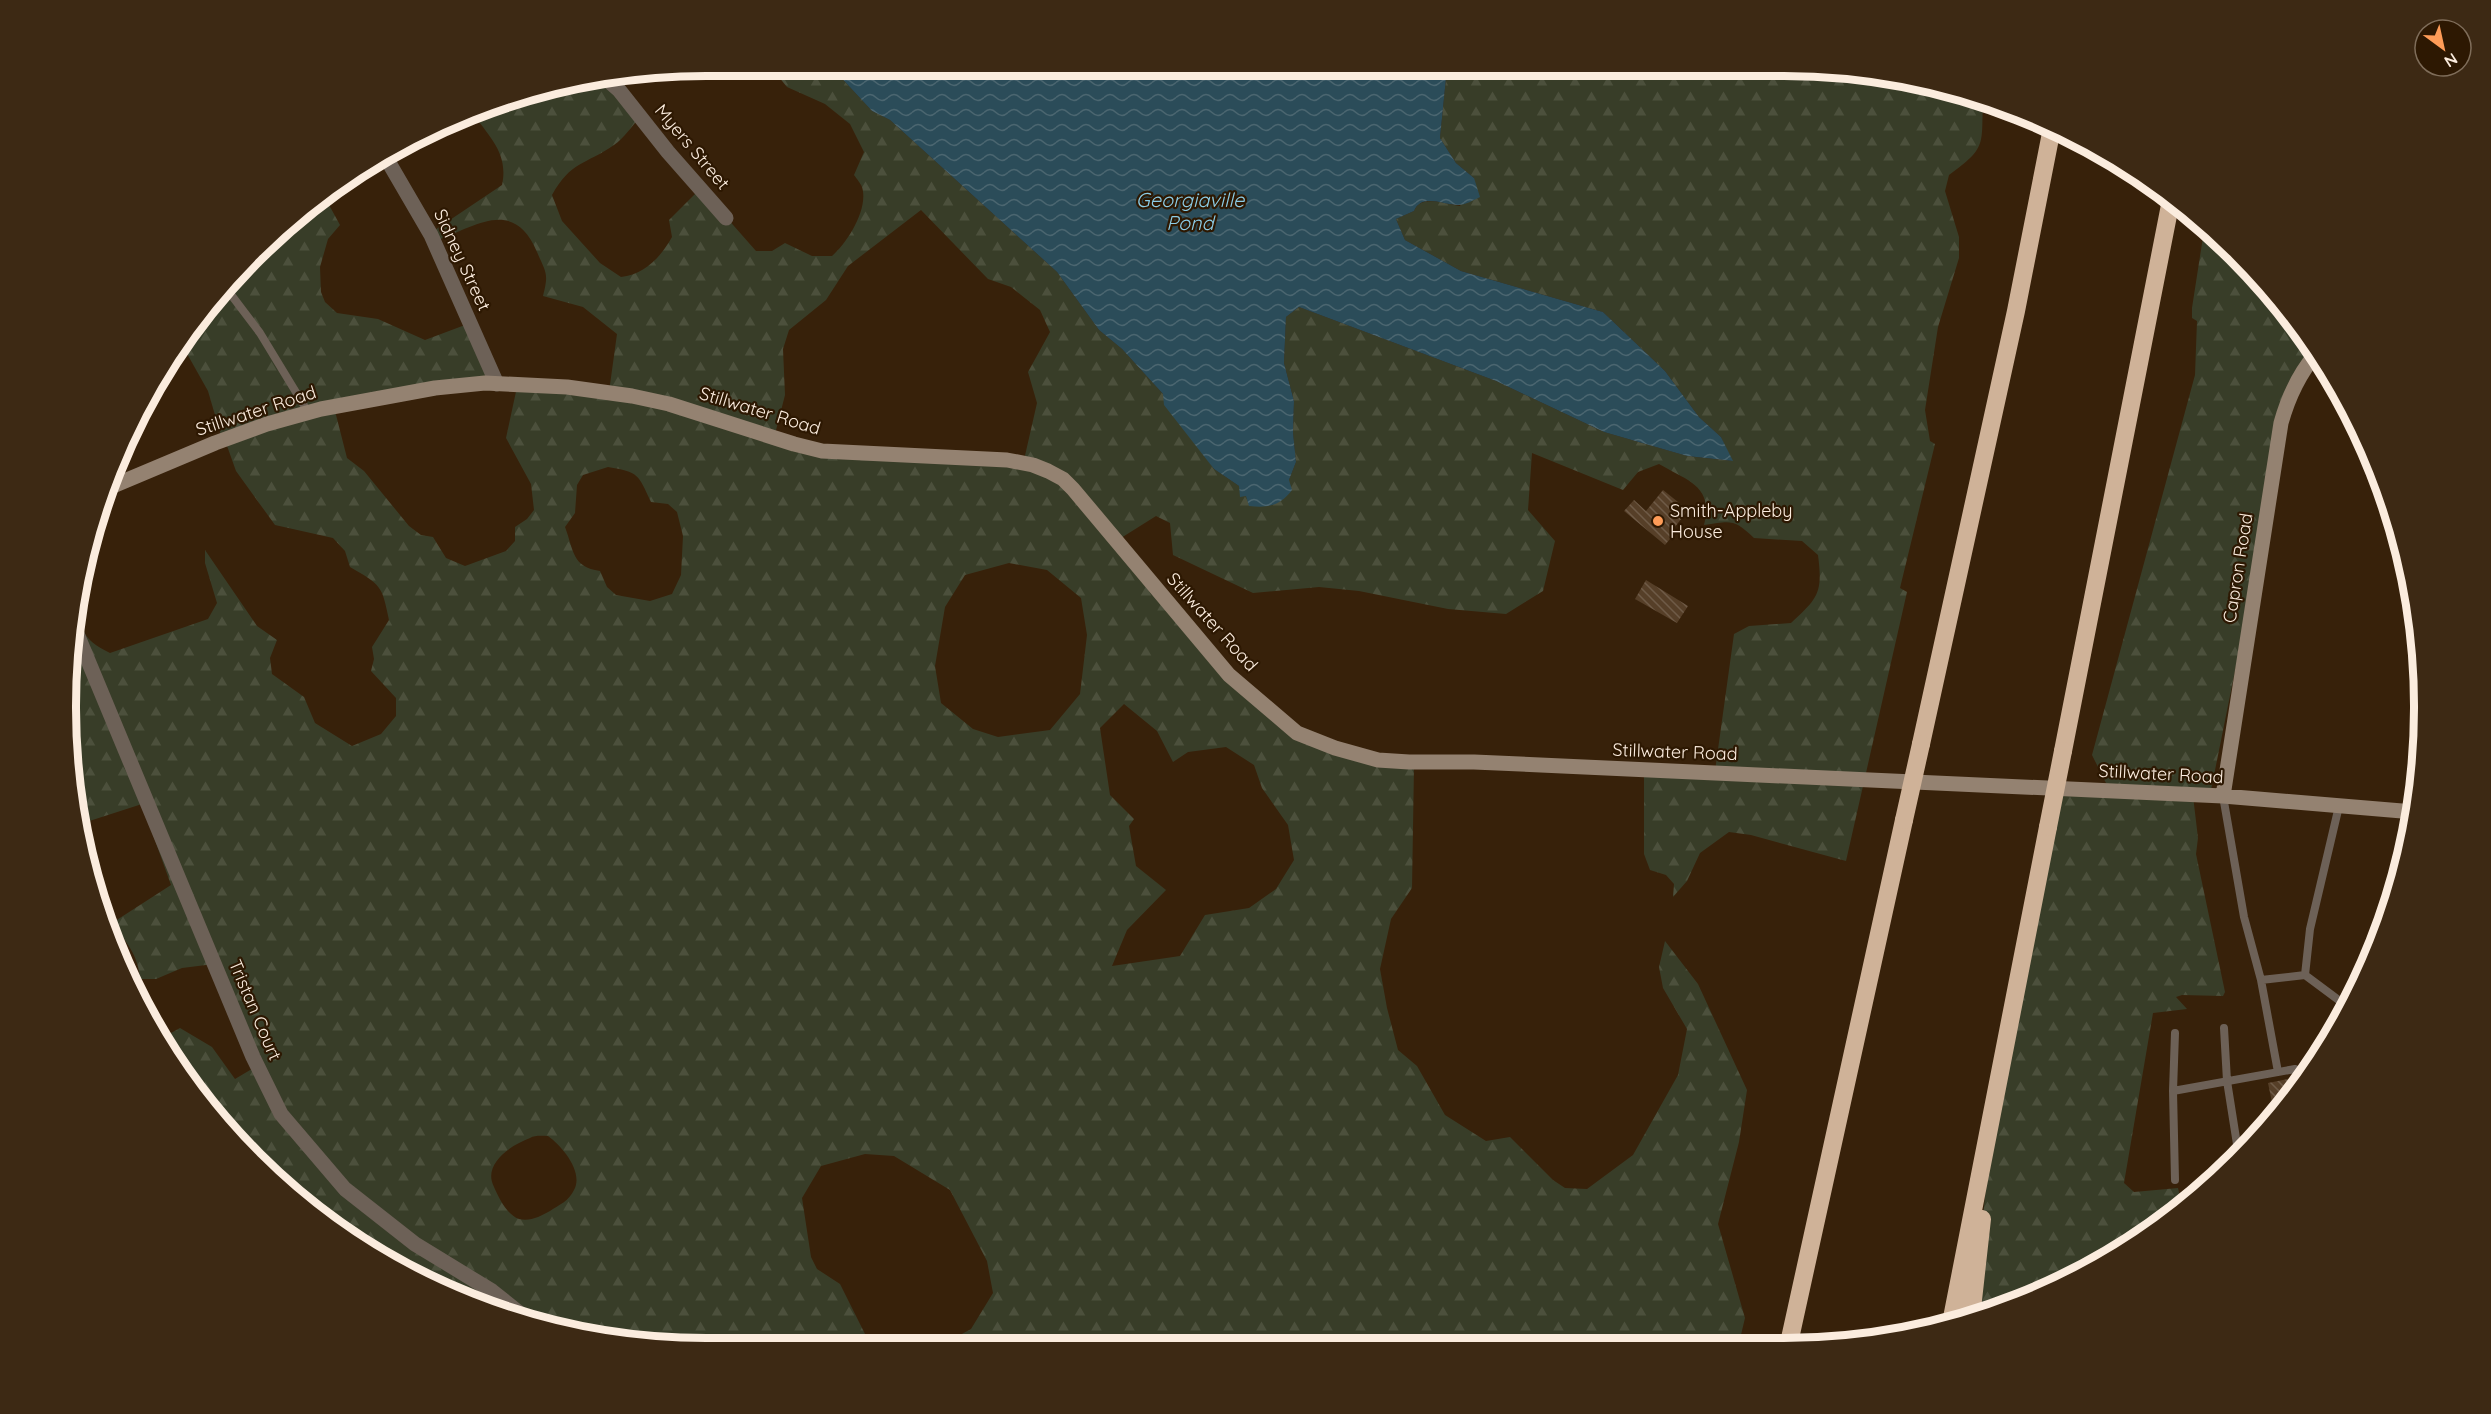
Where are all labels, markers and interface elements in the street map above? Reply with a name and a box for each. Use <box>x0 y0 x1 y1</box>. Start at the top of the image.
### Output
north arrow <box>2413 18 2473 78</box>
text: N <box>2441 49 2462 72</box>
street label: Myers Street <box>650 99 735 194</box>
water label: Georgiaville Pond <box>1136 187 1245 235</box>
street label: Sidney Street <box>429 205 496 314</box>
street label: Stillwater Road <box>193 380 319 441</box>
street label: Stillwater Road <box>697 381 823 440</box>
place label: Smith-Appleby House <box>1670 499 1792 543</box>
street label: Capron Road <box>2217 511 2258 625</box>
marker: Smith-Appleby House <box>1651 514 1665 528</box>
street label: Stillwater Road <box>1162 567 1263 676</box>
street label: Stillwater Road <box>1612 738 1738 765</box>
street label: Stillwater Road <box>2098 759 2224 788</box>
street label: Tristan Court <box>224 956 287 1064</box>

